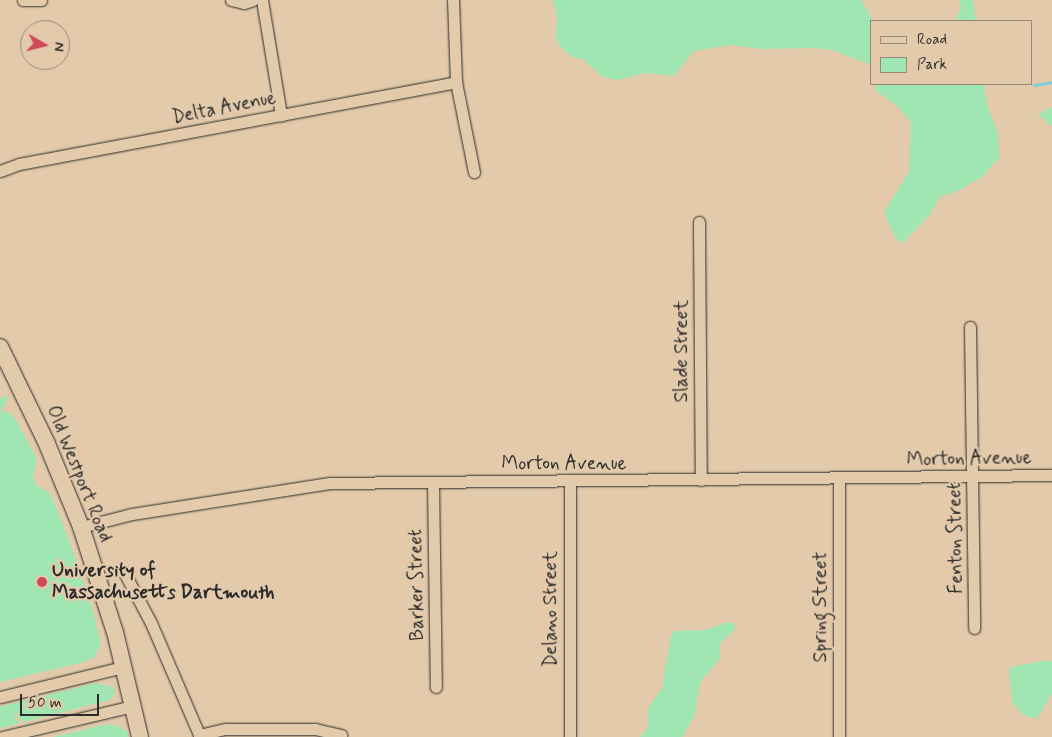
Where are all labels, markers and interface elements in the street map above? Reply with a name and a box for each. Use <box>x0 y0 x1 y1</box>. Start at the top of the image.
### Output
north arrow <box>20 20 70 70</box>
legend <box>870 20 1032 85</box>
text: Road <box>917 30 947 50</box>
text: N <box>49 41 68 53</box>
text: Park <box>917 55 947 75</box>
street label: Delta Avenue <box>169 86 279 130</box>
street label: Slade Street <box>671 300 693 402</box>
street label: Old Westport Road <box>41 402 117 546</box>
street label: Morton Avenue <box>907 447 1031 471</box>
street label: Morton Avenue <box>503 453 625 475</box>
street label: Fenton Street <box>944 481 968 595</box>
street label: Barker Street <box>405 527 429 643</box>
street label: Delano Street <box>540 551 562 667</box>
street label: Spring Street <box>810 552 832 662</box>
place label: University of Massachusetts Dartmouth <box>52 560 270 604</box>
marker: University of Massachusetts Dartmouth <box>36 576 48 588</box>
scale bar <box>22 684 101 716</box>
text: 50 m <box>28 693 62 713</box>

